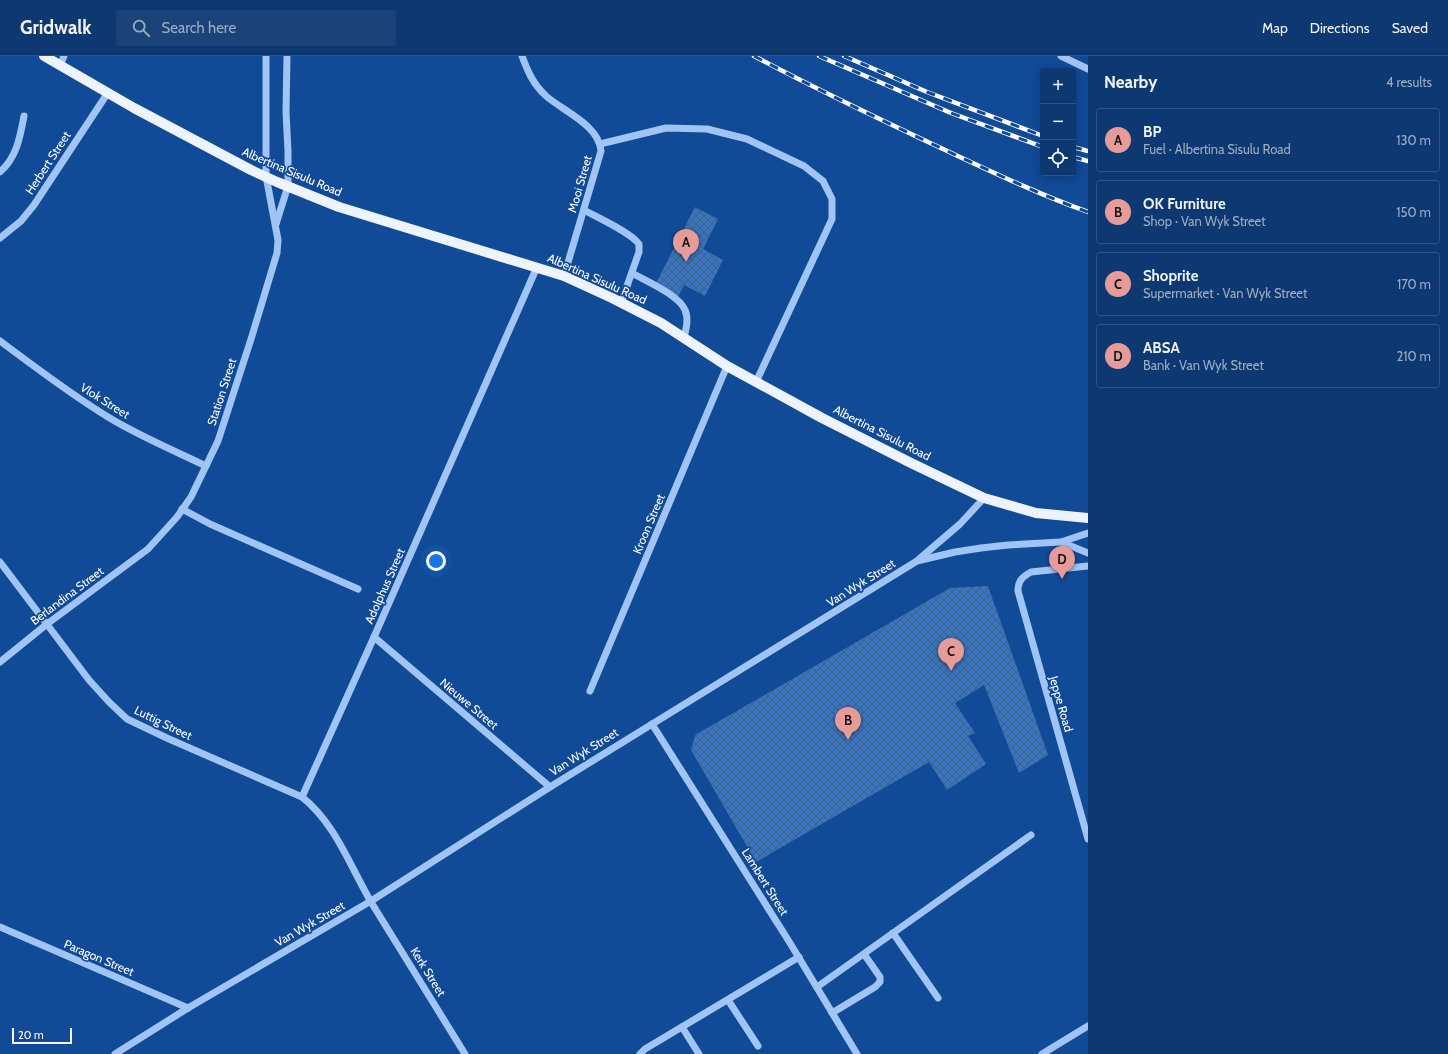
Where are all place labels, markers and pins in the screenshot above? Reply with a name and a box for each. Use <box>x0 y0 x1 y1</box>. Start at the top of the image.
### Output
pin: A <box>673 229 699 262</box>
pin: D <box>1049 546 1075 579</box>
pin: C <box>938 638 964 671</box>
pin: B <box>835 707 861 740</box>

